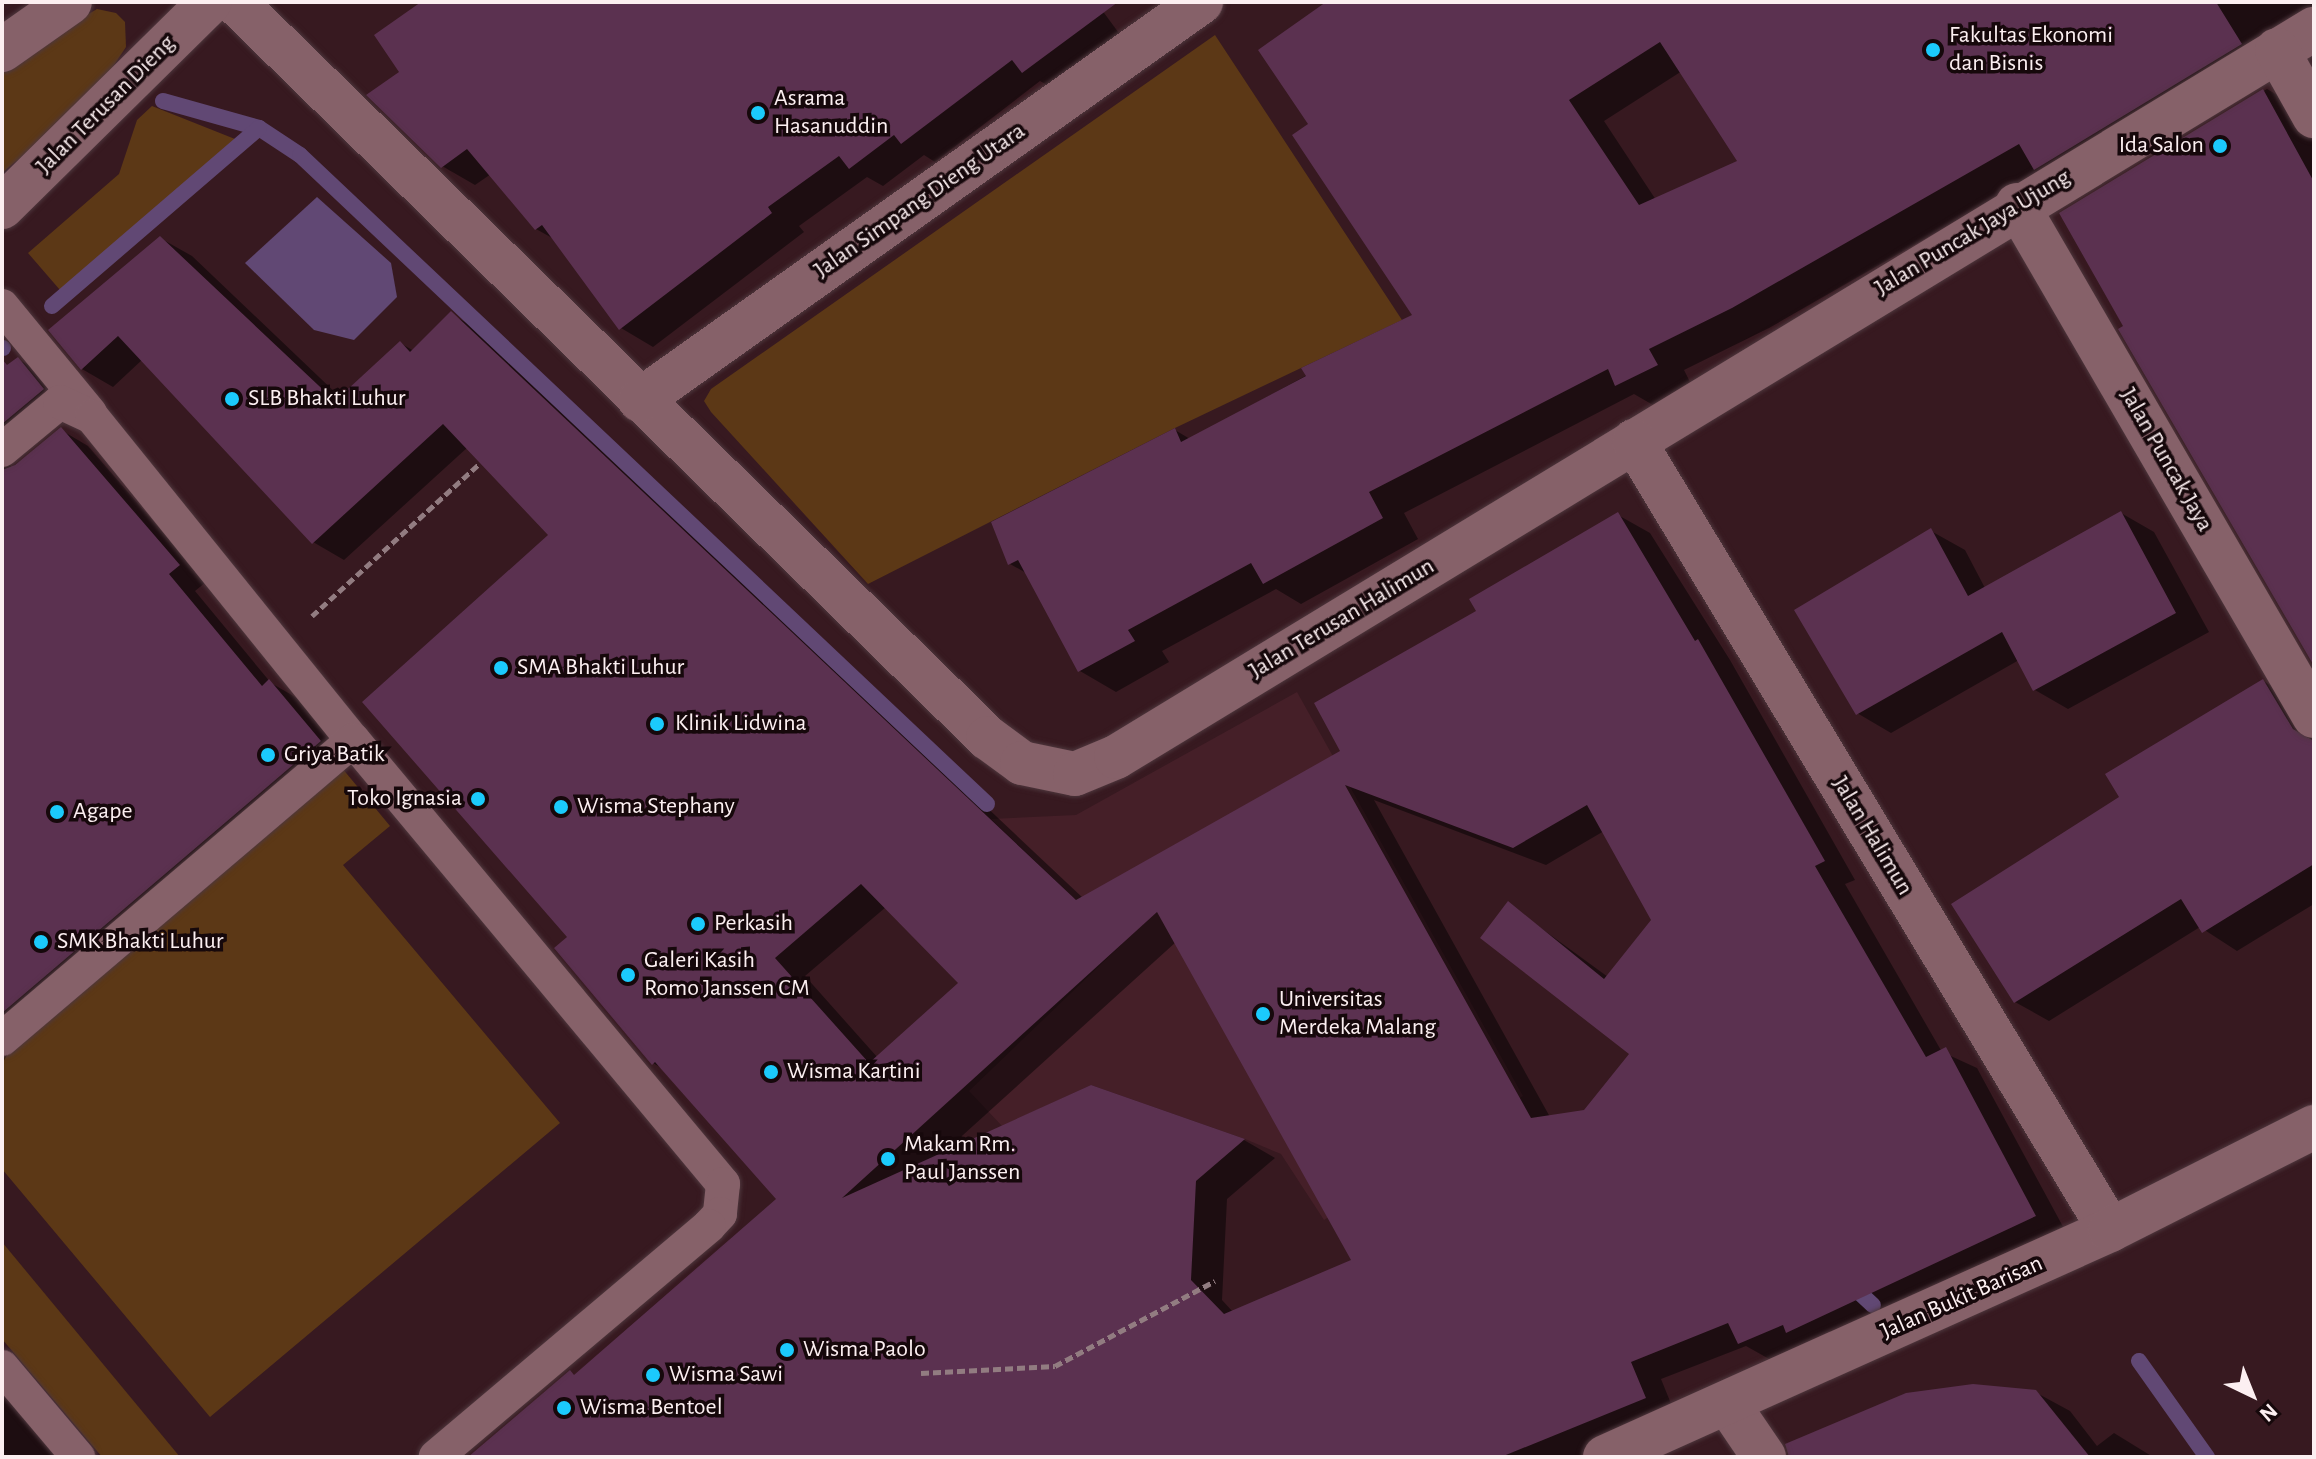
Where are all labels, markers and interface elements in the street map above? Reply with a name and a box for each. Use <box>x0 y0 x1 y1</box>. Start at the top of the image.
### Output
place label: Fakultas Ekonomi dan Bisnis <box>1949 22 2113 78</box>
street label: Jalan Terusan Dieng <box>30 29 182 181</box>
marker: Fakultas Ekonomi dan Bisnis <box>1924 41 1942 59</box>
place label: Asrama Hasanuddin <box>774 85 888 141</box>
marker: Asrama Hasanuddin <box>749 104 767 122</box>
street label: Jalan Simpang Dieng Utara <box>809 117 1031 285</box>
place label: Ida Salon <box>2119 132 2204 160</box>
marker: Ida Salon <box>2211 137 2229 155</box>
street label: Jalan Puncak Jaya Ujung <box>1870 163 2076 303</box>
street label: Jalan Puncak Jaya <box>2113 383 2219 537</box>
place label: SLB Bhakti Luhur <box>248 385 405 413</box>
marker: SLB Bhakti Luhur <box>223 390 241 408</box>
street label: Jalan Terusan Halimun <box>1244 552 1440 686</box>
place label: SMA Bhakti Luhur <box>517 654 684 682</box>
marker: SMA Bhakti Luhur <box>492 659 510 677</box>
place label: Klinik Lidwina <box>675 710 807 738</box>
marker: Klinik Lidwina <box>646 713 668 735</box>
place label: Griya Batik <box>284 741 385 769</box>
marker: Griya Batik <box>259 746 277 764</box>
street label: Jalan Halimun <box>1825 771 1919 901</box>
place label: Toko Ignasia <box>347 785 462 813</box>
marker: Toko Ignasia <box>469 790 487 808</box>
place label: Wisma Stephany <box>577 793 735 821</box>
place label: Agape <box>73 798 133 826</box>
marker: Wisma Stephany <box>552 798 570 816</box>
marker: Agape <box>48 803 66 821</box>
place label: Perkasih <box>714 910 793 938</box>
marker: Perkasih <box>689 915 707 933</box>
place label: SMK Bhakti Luhur <box>57 928 224 956</box>
marker: SMK Bhakti Luhur <box>32 933 50 951</box>
place label: Galeri Kasih Romo Janssen CM <box>644 947 810 1003</box>
marker: Galeri Kasih Romo Janssen CM <box>619 966 637 984</box>
place label: Universitas Merdeka Malang <box>1279 986 1436 1042</box>
marker: Universitas Merdeka Malang <box>1254 1005 1272 1023</box>
place label: Wisma Kartini <box>787 1058 921 1086</box>
marker: Wisma Kartini <box>762 1063 780 1081</box>
place label: Makam Rm. Paul Janssen <box>904 1131 1020 1187</box>
marker: Makam Rm. Paul Janssen <box>879 1150 897 1168</box>
street label: Jalan Bukit Barisan <box>1877 1249 2047 1347</box>
place label: Wisma Paolo <box>803 1336 926 1364</box>
marker: Wisma Paolo <box>778 1341 796 1359</box>
north arrow <box>2212 1355 2292 1435</box>
place label: Wisma Sawi <box>669 1361 783 1389</box>
marker: Wisma Sawi <box>644 1366 662 1384</box>
place label: Wisma Bentoel <box>580 1394 723 1422</box>
marker: Wisma Bentoel <box>555 1399 573 1417</box>
text: N <box>2255 1399 2281 1426</box>

